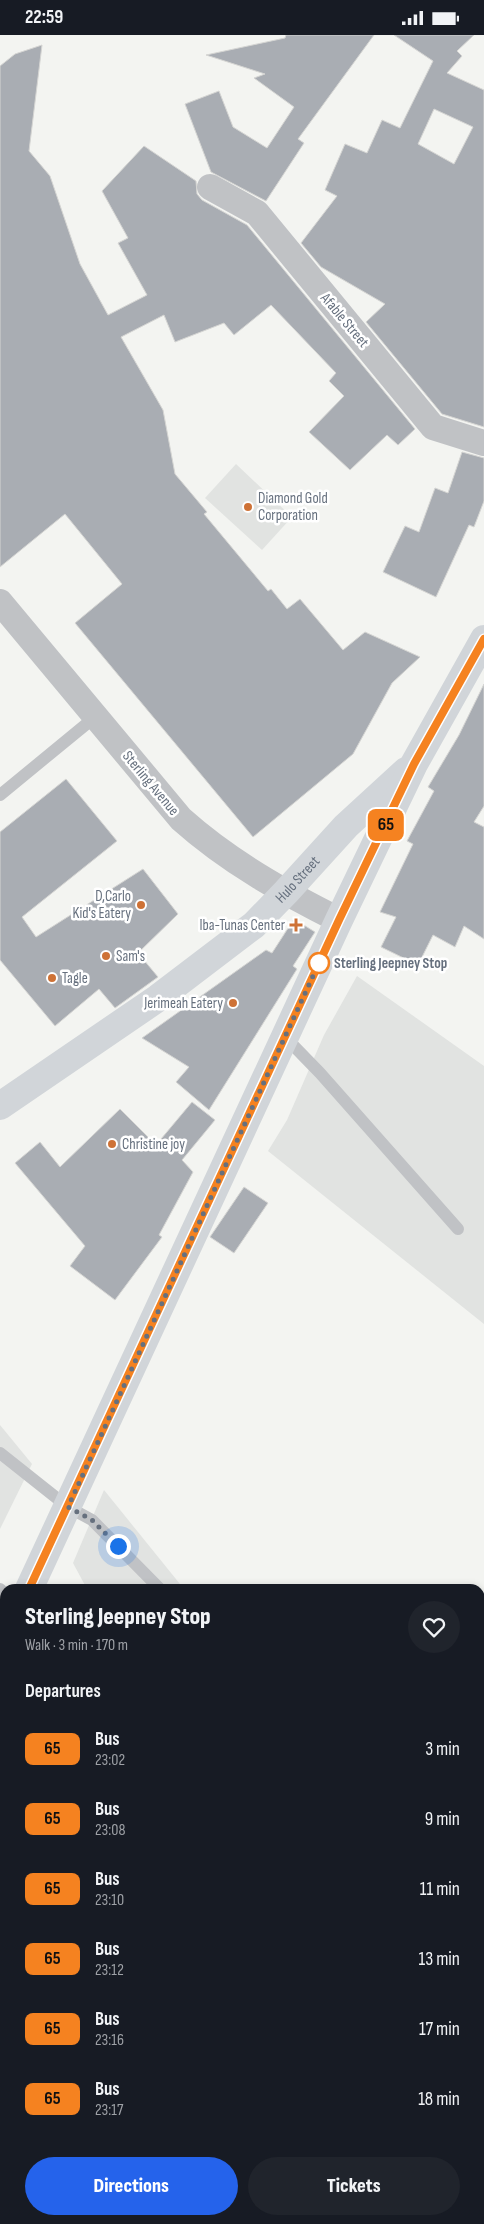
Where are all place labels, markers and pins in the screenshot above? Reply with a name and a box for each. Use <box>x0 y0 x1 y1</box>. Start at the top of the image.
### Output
place label: Diamond Gold Corporation <box>258 489 328 525</box>
marker: Diamond Gold Corporation <box>242 501 254 513</box>
place label: D,Carlo Kid's Eatery <box>73 887 131 923</box>
marker: D,Carlo Kid's Eatery <box>135 899 147 911</box>
place label: Iba-Tunas Center <box>199 916 286 935</box>
marker: Iba-Tunas Center <box>289 918 303 932</box>
place label: Sam's <box>116 947 145 966</box>
marker: Sam's <box>100 950 112 962</box>
marker: Sterling Jeepney Stop <box>308 952 330 974</box>
place label: Sterling Jeepney Stop <box>334 954 447 973</box>
place label: Tagle <box>62 969 88 988</box>
marker: Tagle <box>46 972 58 984</box>
place label: Jerimeah Eatery <box>143 994 223 1013</box>
marker: Jerimeah Eatery <box>227 997 239 1009</box>
place label: Christine joy <box>122 1135 185 1154</box>
marker: Christine joy <box>106 1138 118 1150</box>

